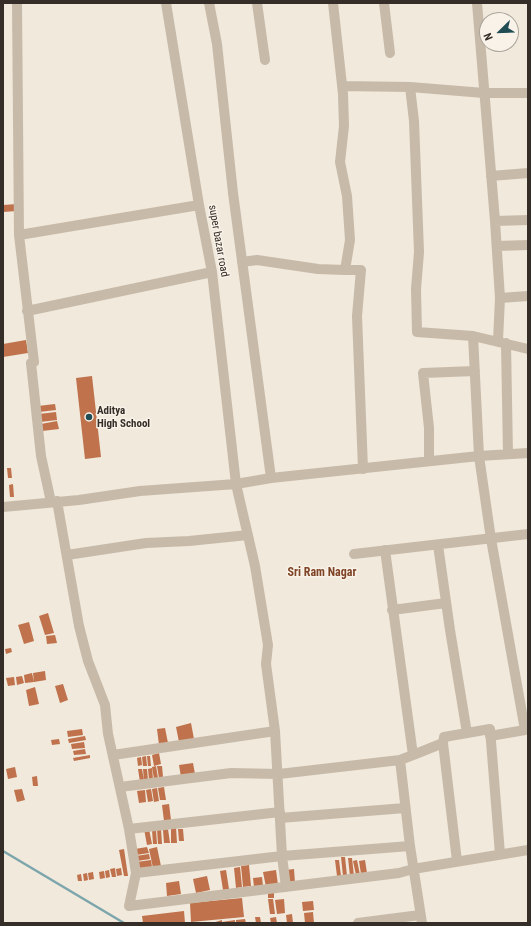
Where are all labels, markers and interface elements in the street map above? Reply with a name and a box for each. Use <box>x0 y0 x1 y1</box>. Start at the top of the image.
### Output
north arrow <box>479 12 519 52</box>
text: N <box>481 31 496 42</box>
street label: super bazar road <box>205 204 231 278</box>
place label: Aditya High School <box>97 404 150 430</box>
marker: Aditya High School <box>84 412 94 422</box>
district label: Sri Ram Nagar <box>288 566 356 580</box>

